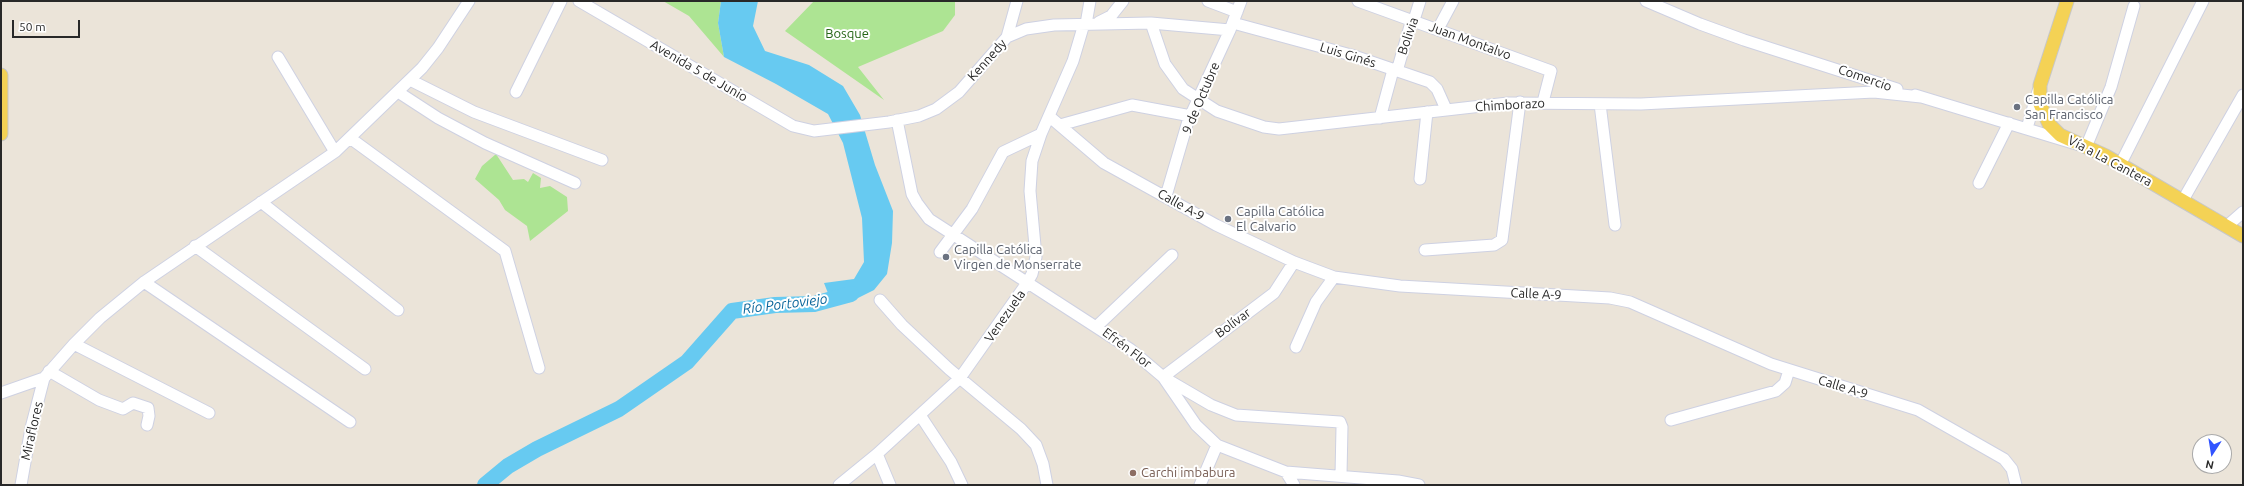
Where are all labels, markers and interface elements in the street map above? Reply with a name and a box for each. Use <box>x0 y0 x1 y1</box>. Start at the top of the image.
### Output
scale bar <box>14 12 82 38</box>
street label: Bolivia <box>1394 15 1422 57</box>
street label: Juan Montalvo <box>1427 19 1513 63</box>
text: 50 m <box>19 20 46 33</box>
park label: Bosque <box>825 26 869 42</box>
street label: Kennedy <box>964 36 1010 84</box>
street label: Avenida 5 de Junio <box>648 37 750 105</box>
street label: Luis Ginés <box>1318 39 1378 71</box>
street label: 9 de Octubre <box>1179 60 1223 136</box>
street label: Comercio <box>1836 62 1894 94</box>
place label: Capilla Católica San Francisco <box>2025 92 2114 123</box>
street label: Chimborazo <box>1475 95 1545 115</box>
marker: Capilla Católica San Francisco <box>2012 102 2022 112</box>
street label: Vía a La Cantera <box>2065 132 2155 190</box>
street label: Calle A-9 <box>1155 186 1207 224</box>
place label: Capilla Católica El Calvario <box>1236 204 1325 235</box>
marker: Capilla Católica El Calvario <box>1223 214 1233 224</box>
place label: Capilla Católica Virgen de Monserrate <box>954 242 1081 273</box>
marker: Capilla Católica Virgen de Monserrate <box>941 252 951 262</box>
street label: Calle A-9 <box>1510 285 1562 303</box>
street label: Venezuela <box>981 287 1029 345</box>
water label: Río Portoviejo <box>742 290 828 318</box>
street label: Bolívar <box>1212 305 1254 341</box>
street label: Efrén Flor <box>1099 324 1155 372</box>
street label: Calle A-9 <box>1816 372 1870 402</box>
street label: Miraflores <box>18 400 46 462</box>
north arrow <box>2192 434 2232 474</box>
text: N <box>2204 458 2215 471</box>
place label: Carchi imbabura <box>1141 465 1235 481</box>
marker: Carchi imbabura <box>1128 468 1138 478</box>

